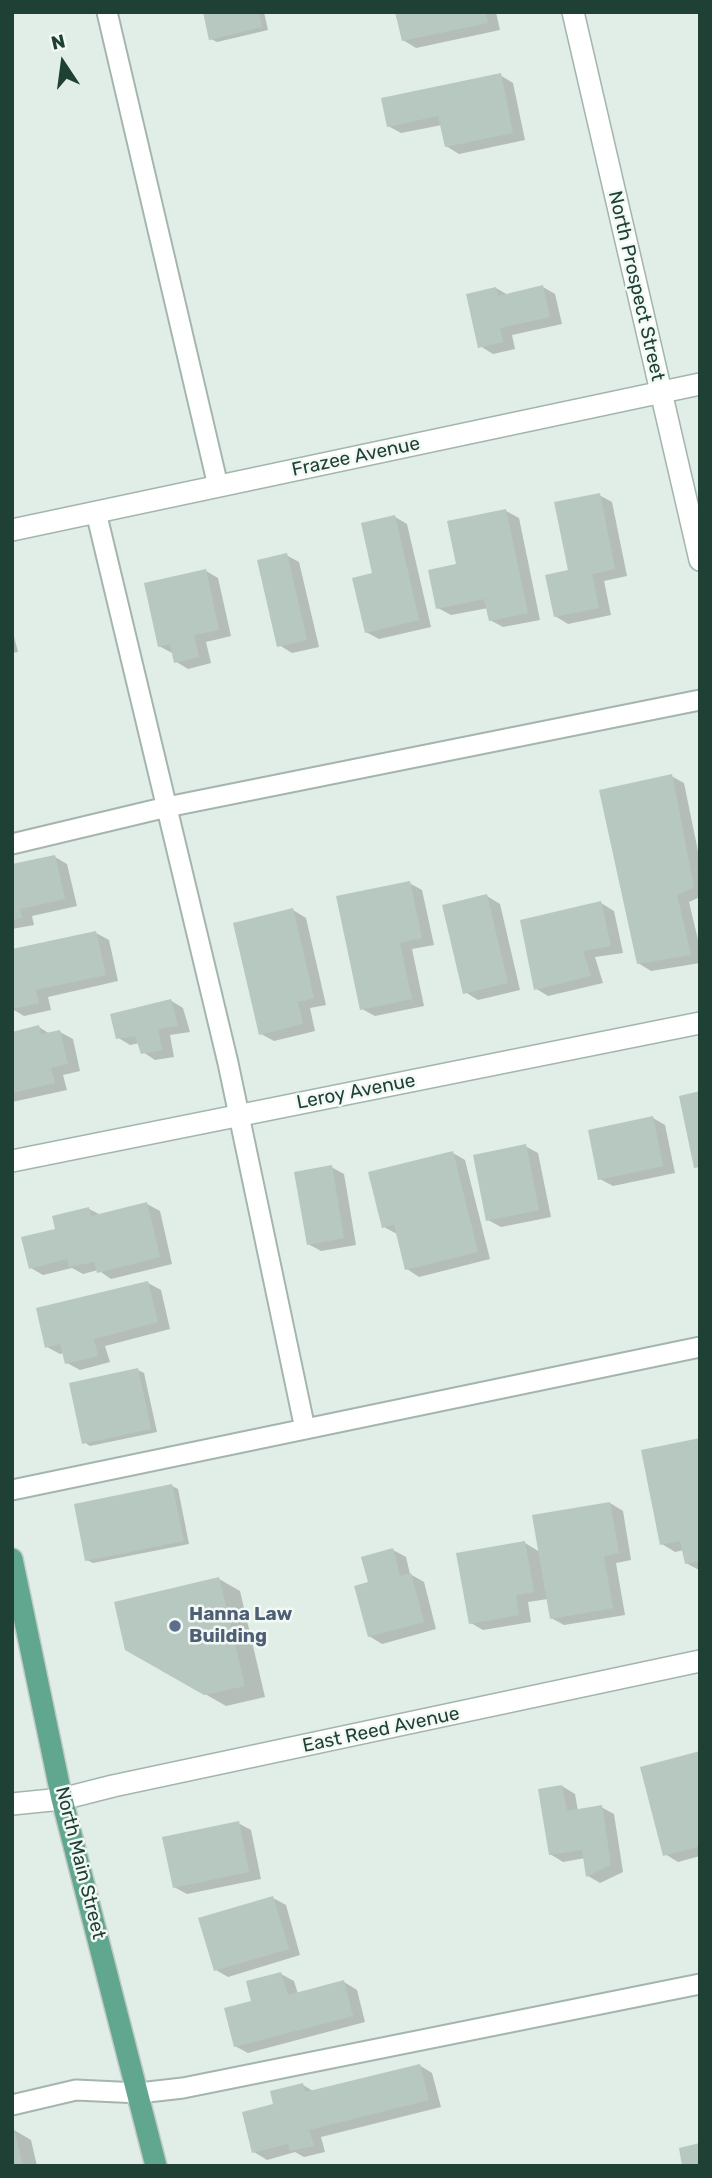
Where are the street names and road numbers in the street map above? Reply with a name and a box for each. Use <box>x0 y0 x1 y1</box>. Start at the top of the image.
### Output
street label: North Prospect Street <box>603 189 669 383</box>
street label: Frazee Avenue <box>290 432 422 482</box>
street label: Leroy Avenue <box>295 1069 417 1115</box>
street label: East Reed Avenue <box>300 1702 462 1758</box>
street label: North Main Street <box>50 1784 110 1942</box>

